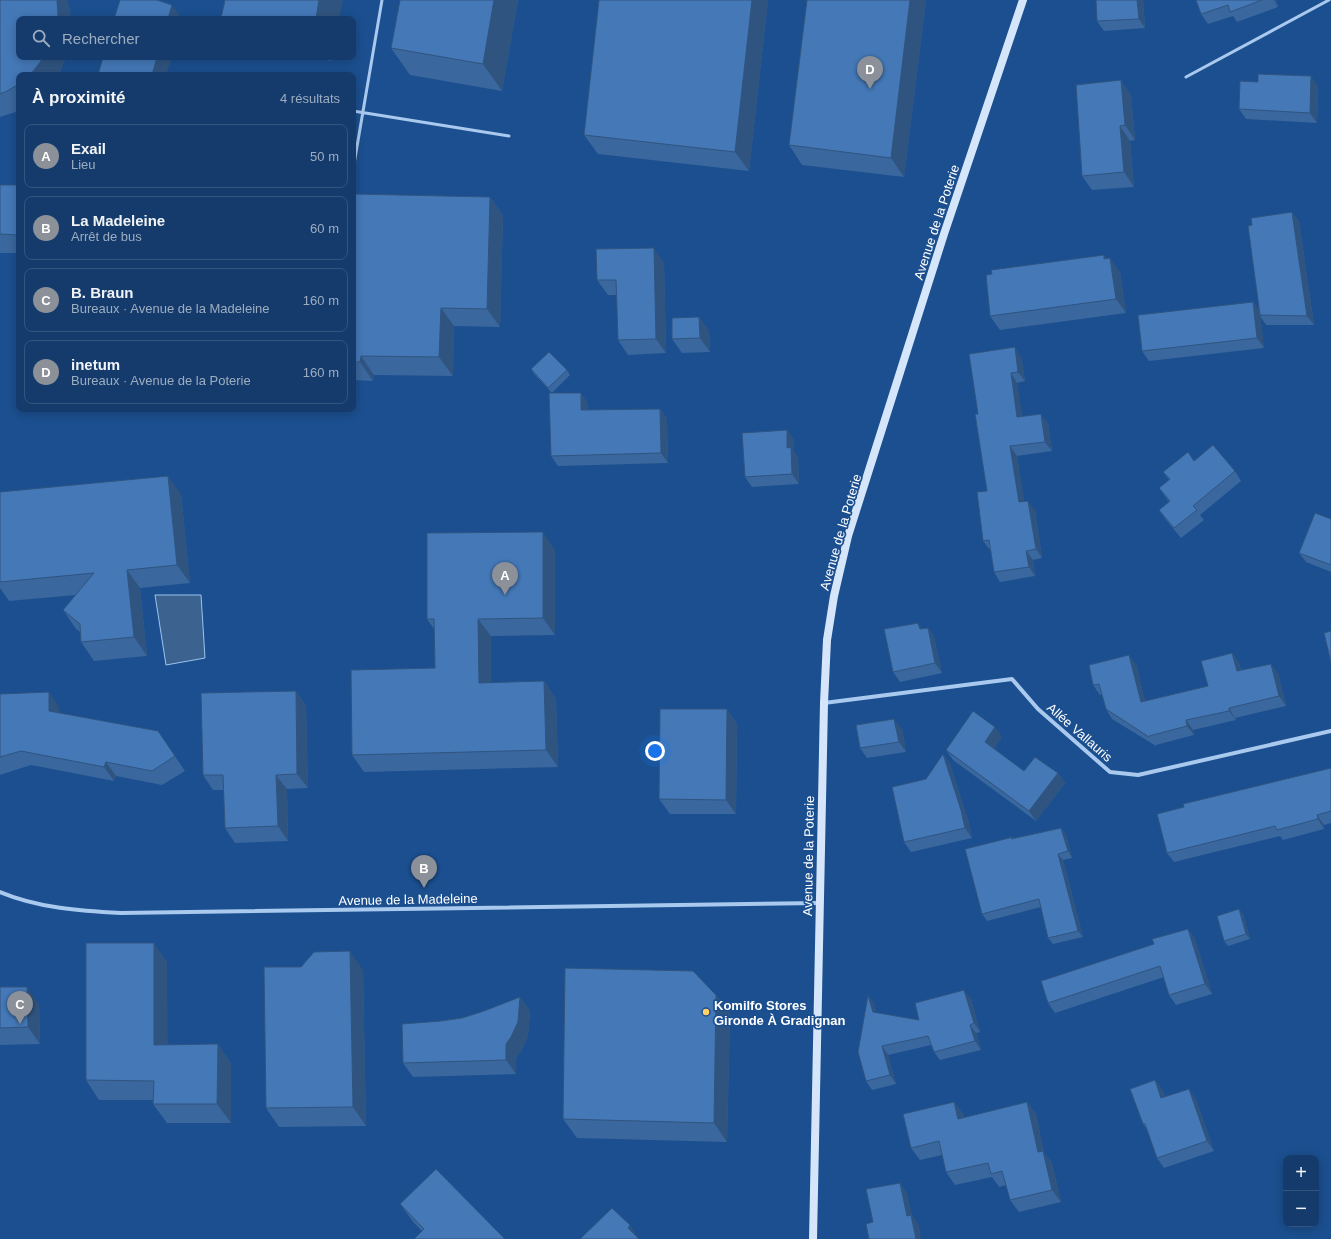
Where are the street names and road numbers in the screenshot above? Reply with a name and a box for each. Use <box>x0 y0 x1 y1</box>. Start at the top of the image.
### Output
street label: Avenue de la Poterie <box>911 163 962 282</box>
street label: Avenue de la Poterie <box>817 472 864 592</box>
street label: Allée Vallauris <box>1044 700 1116 765</box>
street label: Avenue de la Poterie <box>800 796 817 916</box>
street label: Avenue de la Madeleine <box>338 891 478 908</box>

